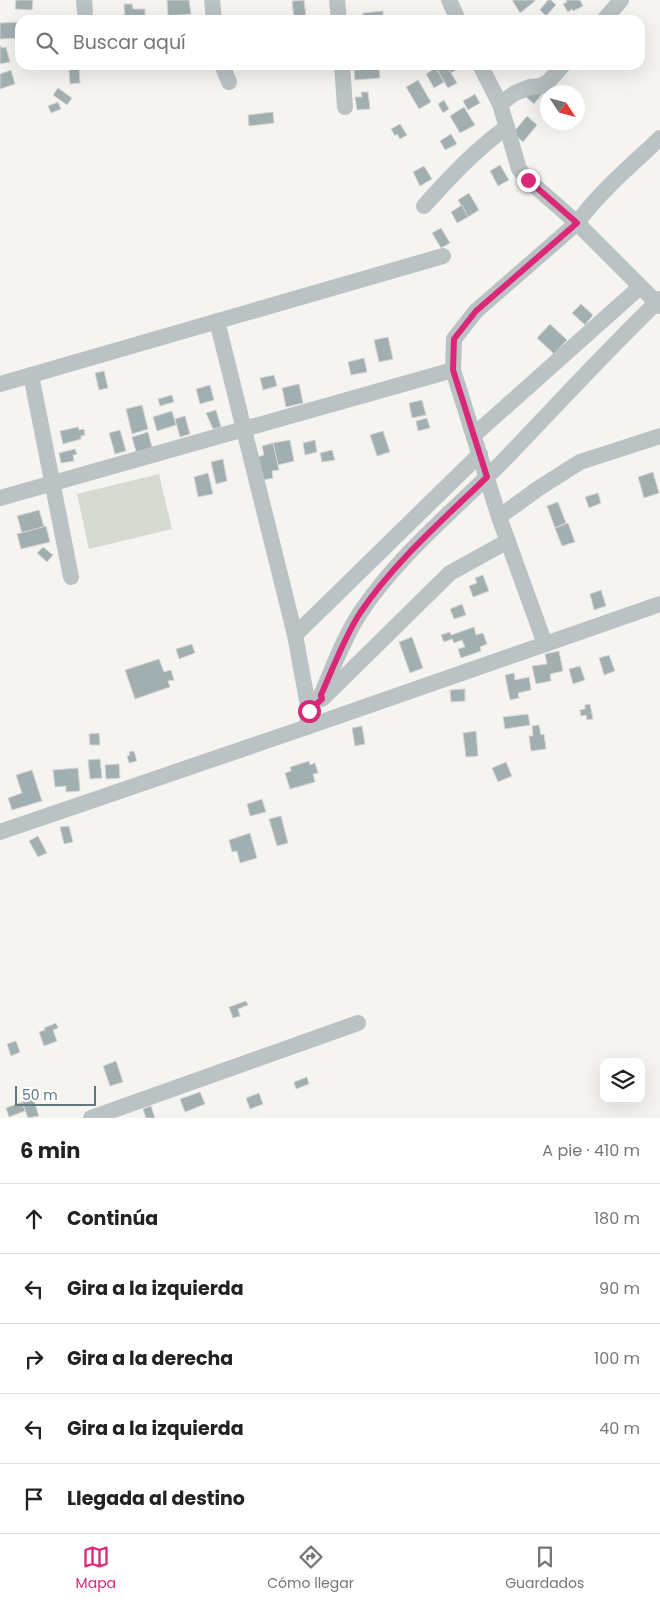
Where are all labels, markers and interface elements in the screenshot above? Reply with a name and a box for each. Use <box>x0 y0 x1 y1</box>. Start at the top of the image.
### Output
search box <box>15 15 645 70</box>
icon: search <box>33 29 61 57</box>
text: Buscar aquí <box>73 29 186 56</box>
north arrow <box>540 85 585 130</box>
route end <box>517 169 540 192</box>
route start <box>298 700 321 723</box>
map controls <box>600 1058 645 1103</box>
button: layers <box>600 1058 645 1103</box>
scale bar <box>15 1083 96 1106</box>
text: 50 m <box>22 1085 58 1105</box>
text: 6 min <box>20 1136 80 1165</box>
text: A pie · 410 m <box>542 1139 640 1162</box>
icon: ahead <box>20 1205 48 1233</box>
text: Continúa <box>67 1205 158 1232</box>
text: 180 m <box>594 1207 640 1230</box>
icon: left <box>20 1275 48 1303</box>
text: Gira a la izquierda <box>67 1275 244 1302</box>
text: 90 m <box>599 1277 640 1300</box>
icon: right <box>20 1345 48 1373</box>
text: Gira a la derecha <box>67 1345 233 1372</box>
text: 100 m <box>594 1347 640 1370</box>
icon: left <box>20 1415 48 1443</box>
text: Gira a la izquierda <box>67 1415 244 1442</box>
text: 40 m <box>599 1417 640 1440</box>
icon: arrive <box>20 1485 48 1513</box>
text: Llegada al destino <box>67 1485 245 1512</box>
tab: Mapa <box>76 1543 116 1594</box>
tab: Cómo llegar <box>267 1543 354 1594</box>
tab: Guardados <box>505 1543 584 1594</box>

